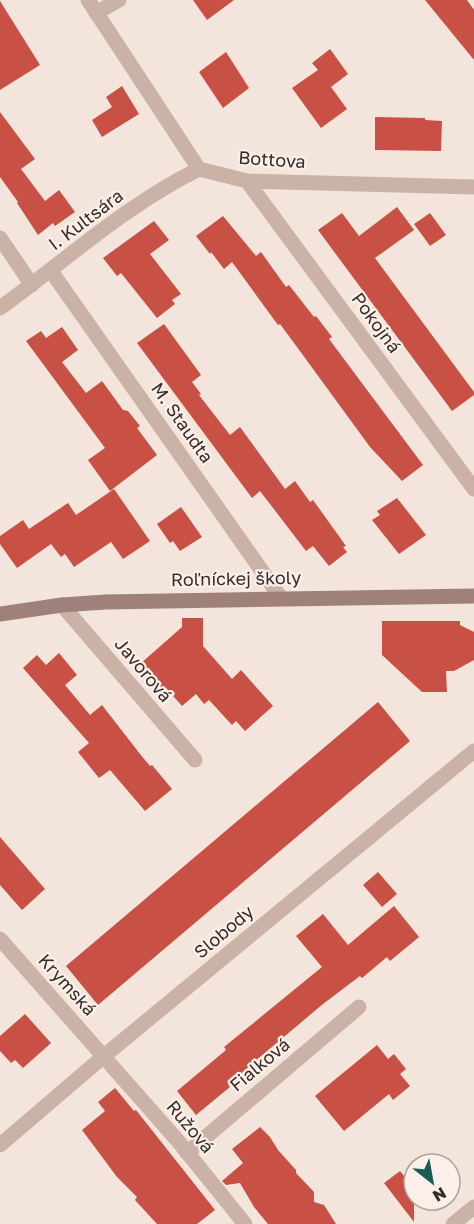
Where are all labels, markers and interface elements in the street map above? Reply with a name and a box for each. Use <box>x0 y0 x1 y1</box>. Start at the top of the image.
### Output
street label: Bottova <box>238 146 306 172</box>
street label: I. Kultsára <box>44 184 127 254</box>
street label: Pokojná <box>348 288 406 357</box>
street label: M. Staudta <box>147 378 219 467</box>
street label: Roľníckej školy <box>171 566 301 590</box>
street label: Javorová <box>110 633 177 706</box>
street label: Slobody <box>189 900 258 962</box>
street label: Krymská <box>34 949 101 1020</box>
street label: Fialková <box>225 1033 294 1096</box>
street label: Ružová <box>162 1095 219 1157</box>
north arrow <box>402 1152 462 1212</box>
text: N <box>429 1183 450 1207</box>

